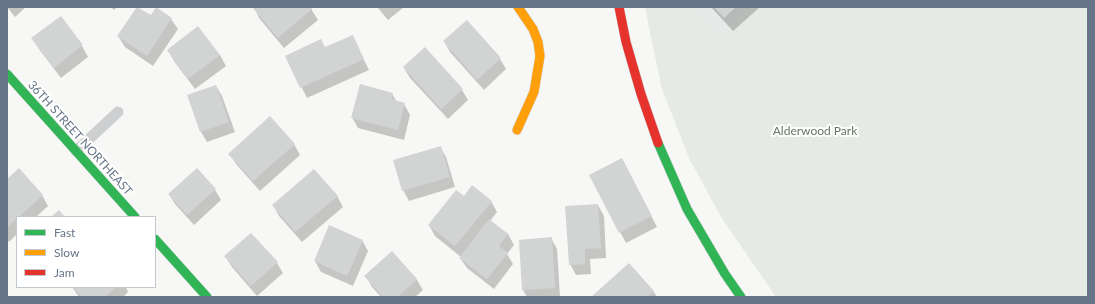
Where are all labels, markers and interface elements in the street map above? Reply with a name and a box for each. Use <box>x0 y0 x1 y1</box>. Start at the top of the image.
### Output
street label: 36TH STREET NORTHEAST <box>25 78 135 198</box>
park label: Alderwood Park <box>773 124 857 138</box>
legend <box>16 216 156 288</box>
text: Fast <box>54 225 75 240</box>
text: Slow <box>54 245 79 260</box>
text: Jam <box>54 265 75 280</box>

